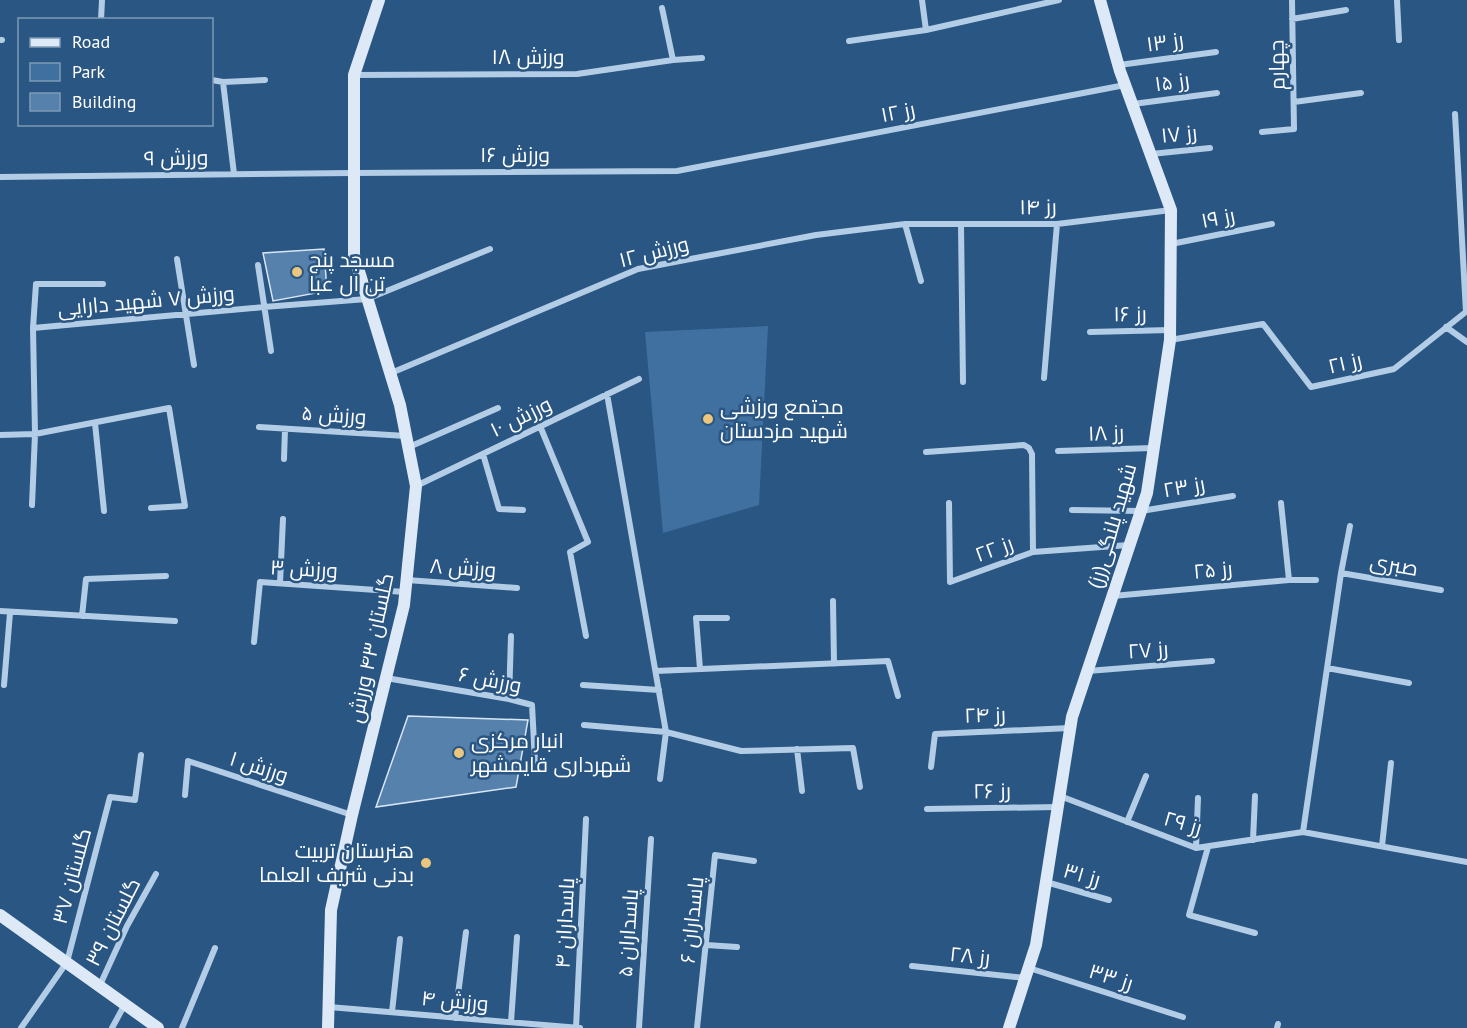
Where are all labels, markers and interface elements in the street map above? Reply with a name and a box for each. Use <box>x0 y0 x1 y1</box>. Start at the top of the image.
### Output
legend <box>18 18 213 126</box>
street label: رز ۱۳ <box>1145 26 1185 57</box>
text: Road <box>72 30 110 53</box>
street label: چهارم <box>1263 40 1291 90</box>
street label: ورزش ۱۸ <box>491 43 565 70</box>
text: Park <box>72 60 105 83</box>
street label: رز ۱۵ <box>1153 66 1191 97</box>
text: Building <box>72 90 136 113</box>
street label: رز ۱۲ <box>879 95 917 128</box>
street label: رز ۱۷ <box>1160 118 1198 149</box>
street label: ورزش ۱۶ <box>480 141 550 168</box>
street label: ورزش ۹ <box>144 143 208 172</box>
street label: رز ۱۴ <box>1019 193 1057 220</box>
street label: رز ۱۹ <box>1199 201 1237 234</box>
street label: ورزش ۱۲ <box>616 230 692 273</box>
place label: مسجد پنج تن ال عبا <box>309 246 395 297</box>
marker: مسجد پنج تن ال عبا <box>290 265 304 279</box>
street label: ورزش ۷ شهید دارایی <box>56 279 236 322</box>
street label: رز ۱۶ <box>1113 300 1147 327</box>
street label: رز ۲۱ <box>1325 346 1365 380</box>
street label: ورزش ۱۰ <box>486 390 556 443</box>
place label: مجتمع ورزشی شهید مزدستان <box>720 393 848 444</box>
street label: ورزش ۵ <box>301 399 367 430</box>
marker: مجتمع ورزشی شهید مزدستان <box>701 412 715 426</box>
street label: رز ۱۸ <box>1087 418 1125 447</box>
street label: شهید پلنگی(رز) <box>1081 460 1143 592</box>
street label: رز ۲۳ <box>1161 470 1207 503</box>
street label: رز ۲۲ <box>971 529 1017 568</box>
street label: صبری <box>1368 547 1420 582</box>
street label: ورزش ۸ <box>429 552 497 583</box>
street label: ورزش ۳ <box>269 553 339 584</box>
street label: رز ۲۵ <box>1192 554 1234 585</box>
street label: گلستان ۴۳ ورزش <box>341 571 400 725</box>
street label: رز ۲۷ <box>1127 635 1169 664</box>
street label: ورزش ۶ <box>456 660 524 699</box>
street label: رز ۲۴ <box>964 700 1006 729</box>
place label: انبار مرکزی شهرداری قایمشهر <box>470 727 631 778</box>
street label: ورزش ۱ <box>226 744 292 789</box>
marker: انبار مرکزی شهرداری قایمشهر <box>452 746 466 760</box>
street label: رز ۲۶ <box>973 777 1011 804</box>
street label: رز ۲۹ <box>1161 804 1205 841</box>
street label: گلستان ۳۷ <box>46 825 97 927</box>
place label: هنرستان تربیت بدنی شریف العلما <box>259 837 414 888</box>
marker: هنرستان تربیت بدنی شریف العلما <box>419 856 433 870</box>
street label: رز ۳۱ <box>1060 856 1104 893</box>
street label: گلستان ۳۹ <box>79 873 146 971</box>
street label: پاسداران ۶ <box>674 875 711 965</box>
street label: پاسداران ۴ <box>549 877 581 969</box>
street label: پاسداران ۵ <box>611 888 645 978</box>
street label: رز ۲۸ <box>948 940 992 971</box>
street label: رز ۳۳ <box>1086 957 1137 996</box>
street label: ورزش ۴ <box>420 984 490 1017</box>

